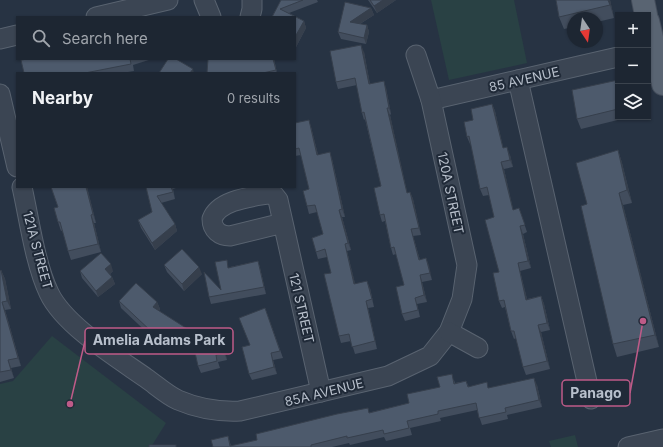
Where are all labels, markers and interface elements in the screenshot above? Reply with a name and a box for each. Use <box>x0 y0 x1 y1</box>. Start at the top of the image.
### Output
north arrow <box>567 12 603 48</box>
map controls <box>615 12 651 120</box>
button: + <box>615 12 651 48</box>
search box <box>16 16 296 60</box>
icon: search <box>30 27 52 49</box>
text: Search here <box>62 29 148 48</box>
button: − <box>615 48 651 84</box>
street label: 85 AVENUE <box>487 63 561 95</box>
button: layers <box>615 84 651 120</box>
text: Nearby <box>32 88 93 108</box>
text: 0 results <box>227 90 280 106</box>
street label: 120A STREET <box>435 151 467 235</box>
street label: 121A STREET <box>20 209 56 291</box>
street label: 121 STREET <box>286 271 318 345</box>
callout: Amelia Adams Park <box>85 328 233 354</box>
text: Amelia Adams Park <box>93 331 226 348</box>
street label: 85A AVENUE <box>283 374 365 410</box>
callout: Panago <box>562 380 630 406</box>
text: Panago <box>570 384 622 401</box>

